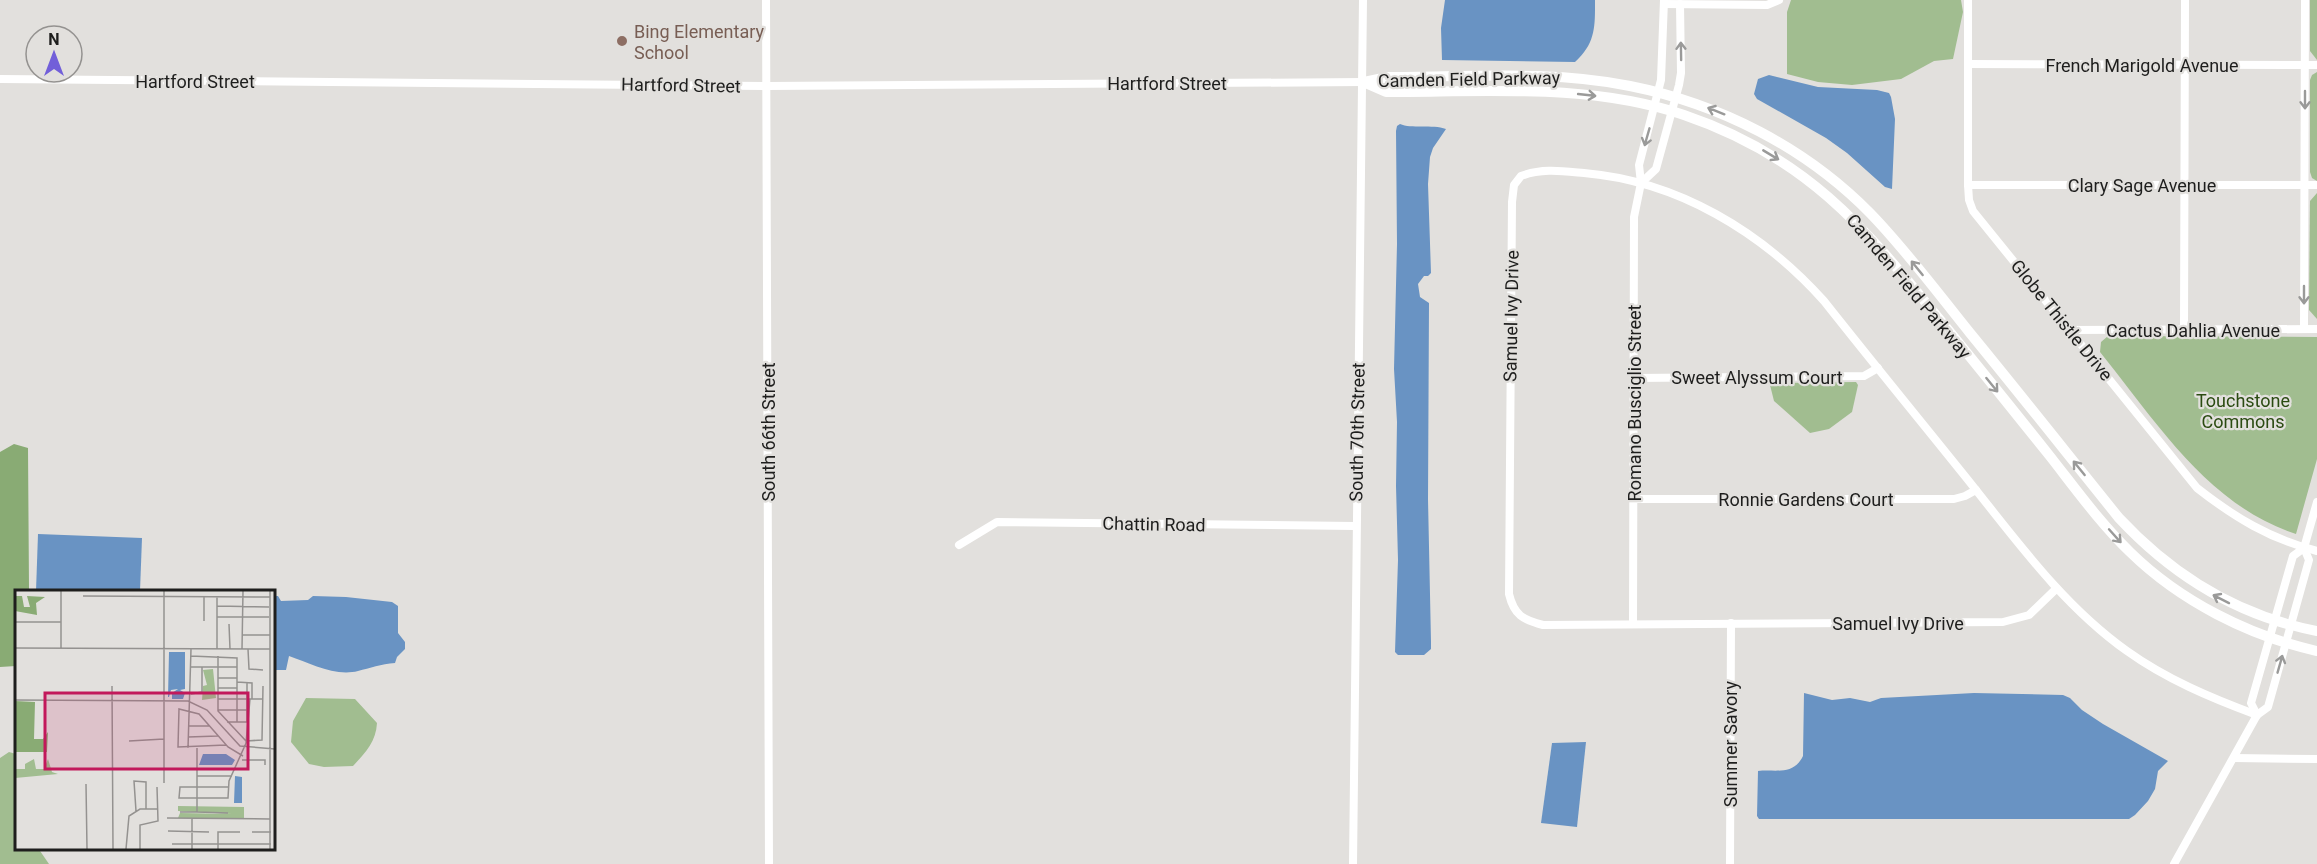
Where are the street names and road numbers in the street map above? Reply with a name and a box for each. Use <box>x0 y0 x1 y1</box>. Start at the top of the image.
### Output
street label: French Marigold Avenue <box>2045 55 2239 76</box>
street label: Camden Field Parkway <box>1378 67 1561 91</box>
street label: Hartford Street <box>135 71 255 92</box>
street label: Hartford Street <box>621 73 741 97</box>
street label: Hartford Street <box>1107 73 1227 94</box>
street label: Clary Sage Avenue <box>2068 175 2216 196</box>
street label: Camden Field Parkway <box>1842 209 1976 363</box>
street label: Samuel Ivy Drive <box>1499 250 1523 382</box>
street label: Globe Thistle Drive <box>2007 255 2117 385</box>
street label: Romano Busciglio Street <box>1624 304 1645 501</box>
street label: Cactus Dahlia Avenue <box>2106 320 2280 341</box>
street label: South 66th Street <box>758 362 779 502</box>
street label: South 70th Street <box>1345 362 1369 502</box>
street label: Sweet Alyssum Court <box>1671 367 1843 388</box>
street label: Ronnie Gardens Court <box>1718 489 1894 510</box>
street label: Chattin Road <box>1102 513 1206 535</box>
street label: Samuel Ivy Drive <box>1832 613 1964 634</box>
street label: Summer Savory <box>1720 680 1741 807</box>

